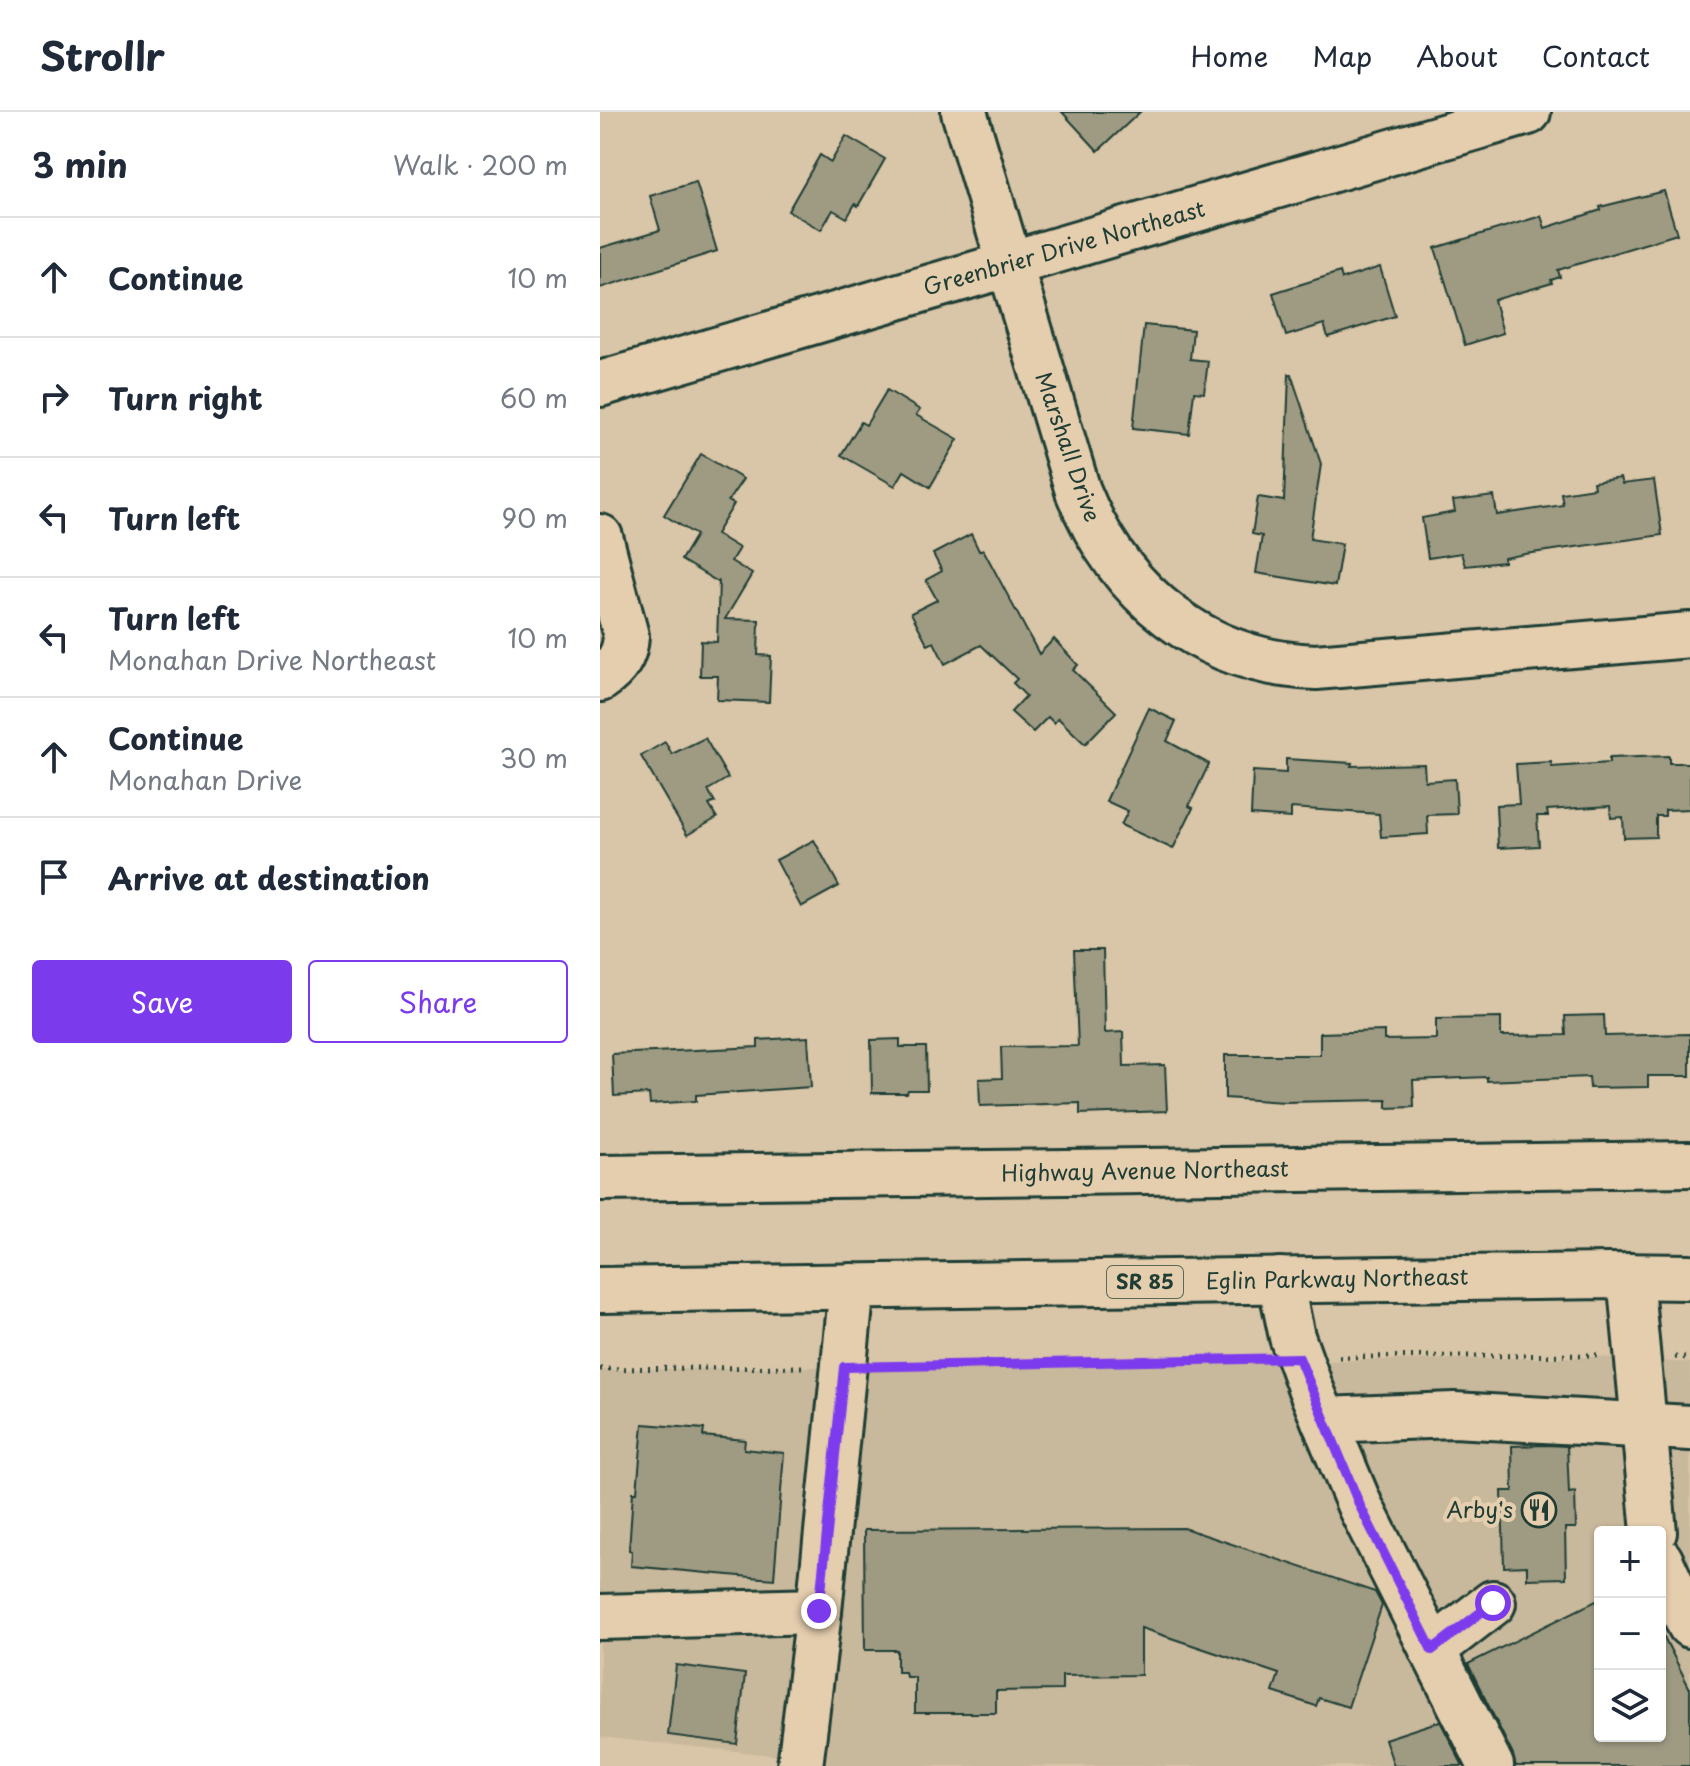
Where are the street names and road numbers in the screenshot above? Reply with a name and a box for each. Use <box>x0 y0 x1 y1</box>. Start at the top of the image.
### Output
street label: Greenbrier Drive Northeast <box>919 190 1208 303</box>
street label: Marshall Drive <box>1028 367 1111 526</box>
street label: Highway Avenue Northeast <box>1001 1150 1289 1189</box>
street label: Eglin Parkway Northeast <box>1205 1259 1469 1296</box>
road number: SR 85 <box>1107 1266 1183 1298</box>

